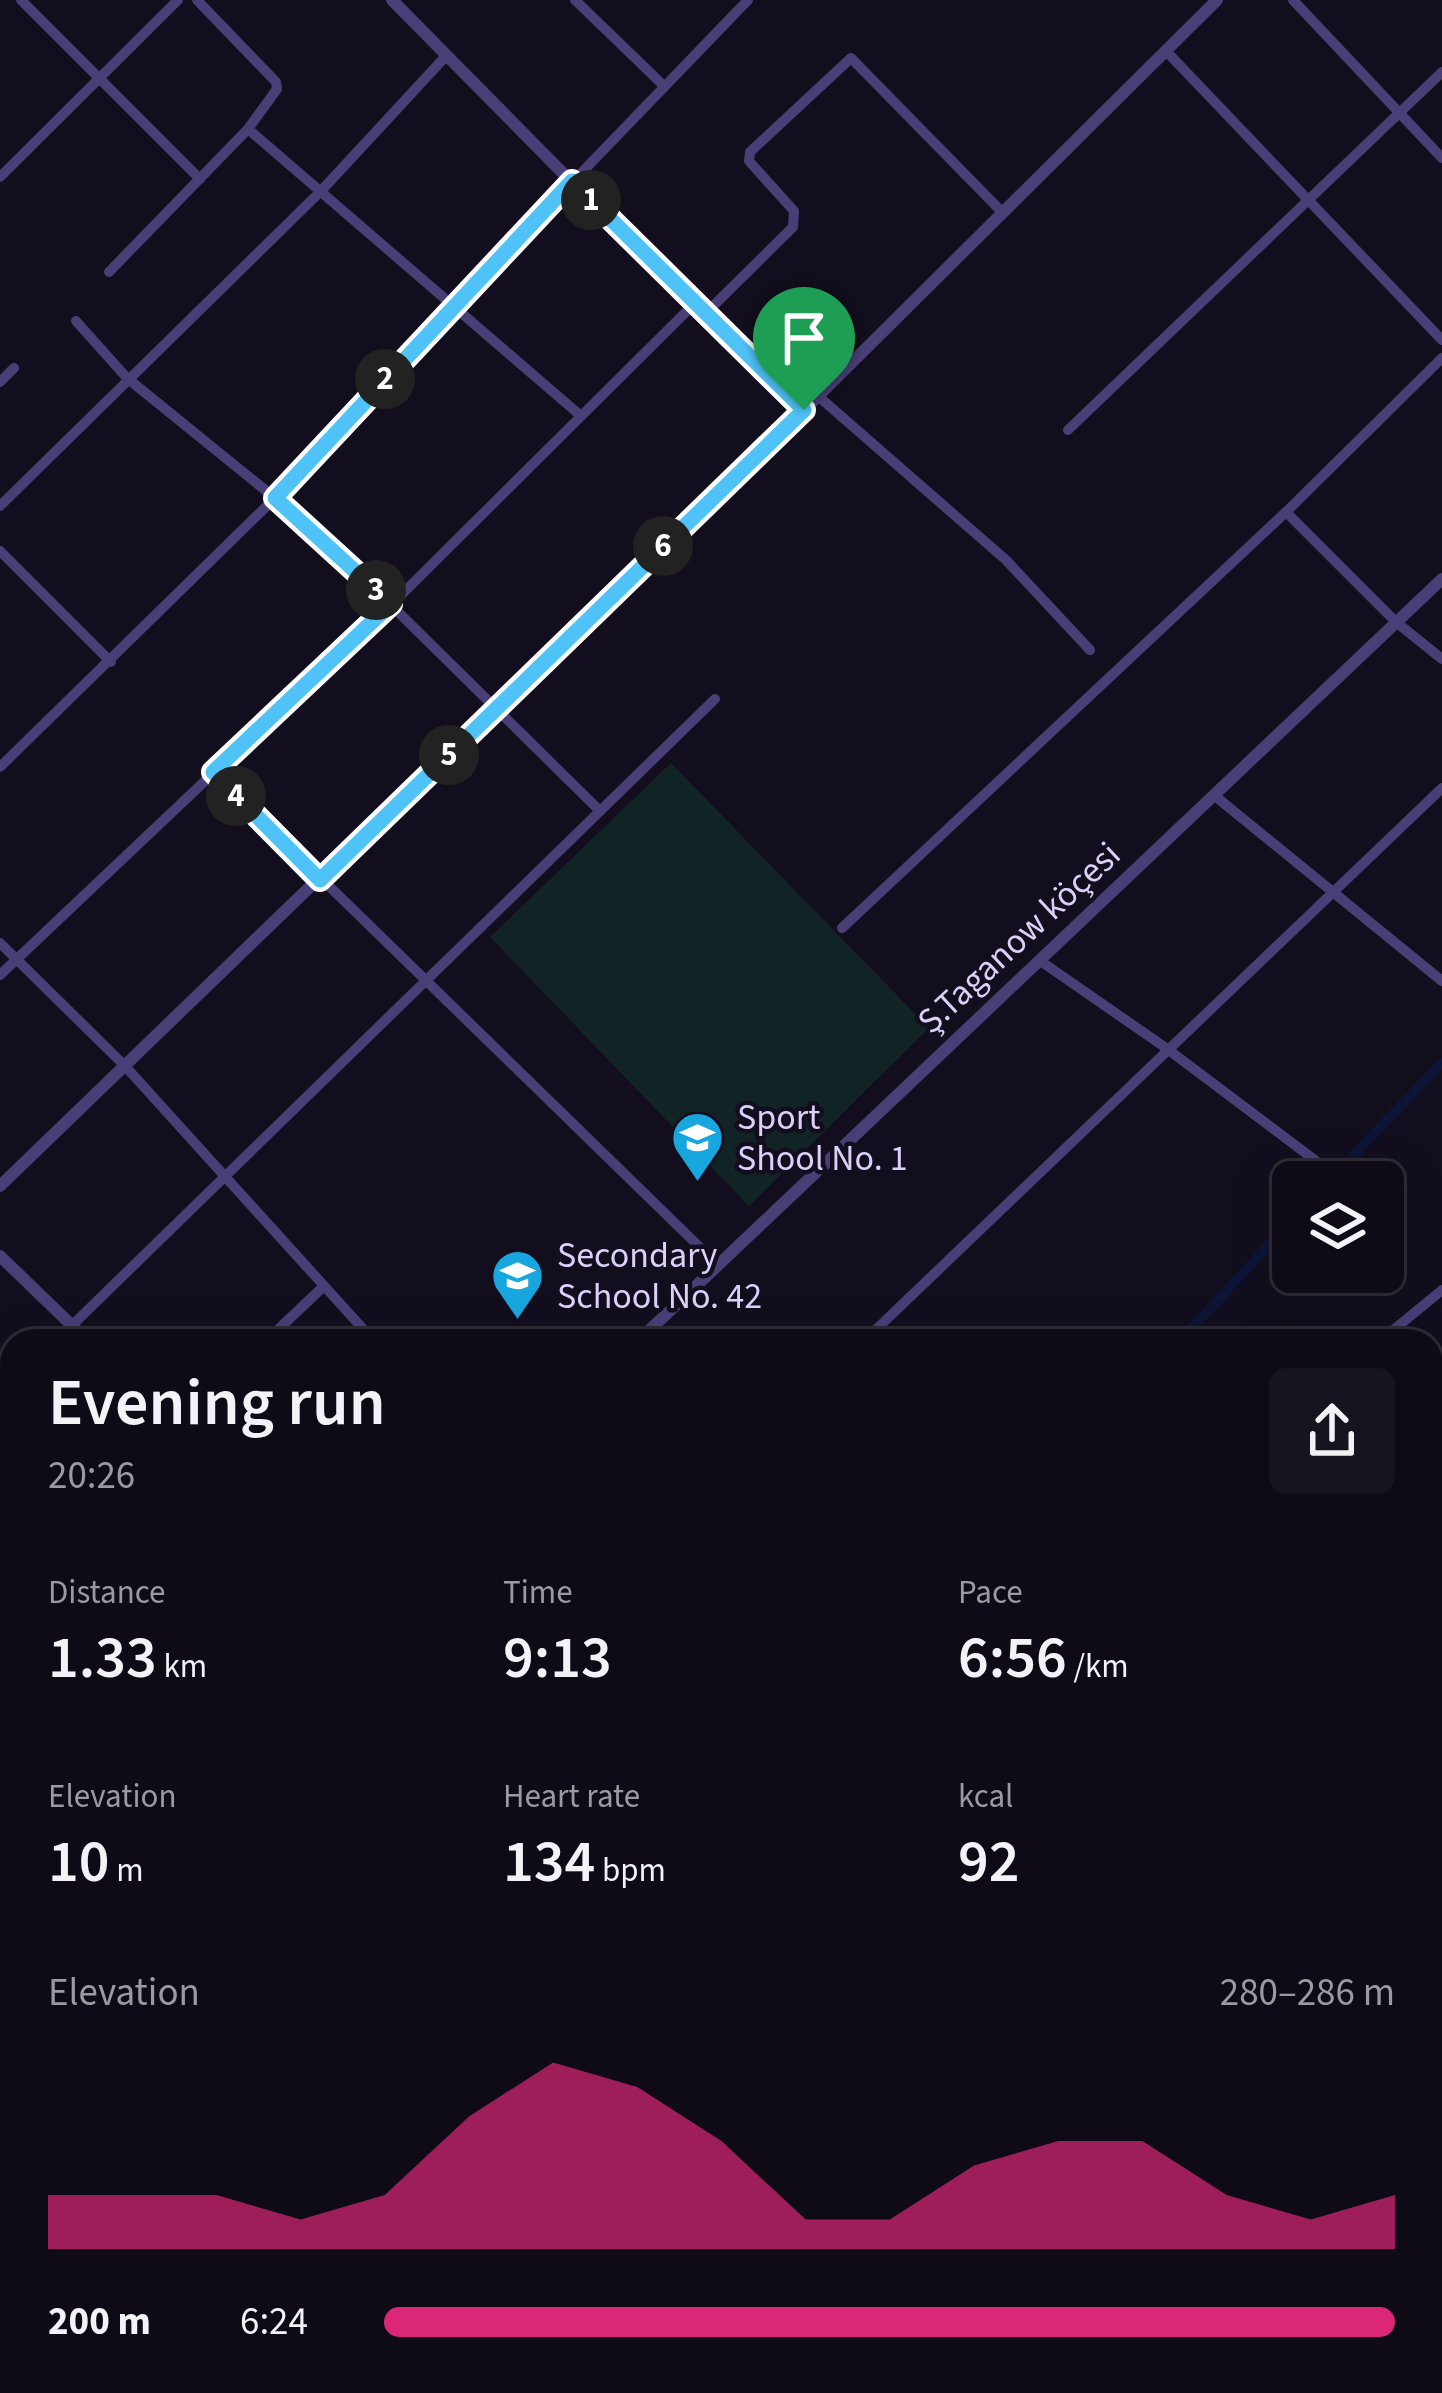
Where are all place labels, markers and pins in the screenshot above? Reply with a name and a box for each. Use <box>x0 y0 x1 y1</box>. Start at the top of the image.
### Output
pin: 1 <box>561 170 621 230</box>
pin <box>753 287 855 410</box>
pin: 2 <box>355 349 415 409</box>
pin: 6 <box>633 516 693 576</box>
pin: 3 <box>346 560 406 620</box>
pin: 5 <box>419 725 479 785</box>
pin: 4 <box>206 766 266 826</box>
place label: Sport Shool No. 1 <box>737 1092 908 1184</box>
school or university icon: Sport Shool No. 1 <box>670 1110 726 1184</box>
place label: Secondary School No. 42 <box>557 1230 762 1322</box>
school or university icon: Secondary School No. 42 <box>490 1248 546 1322</box>

